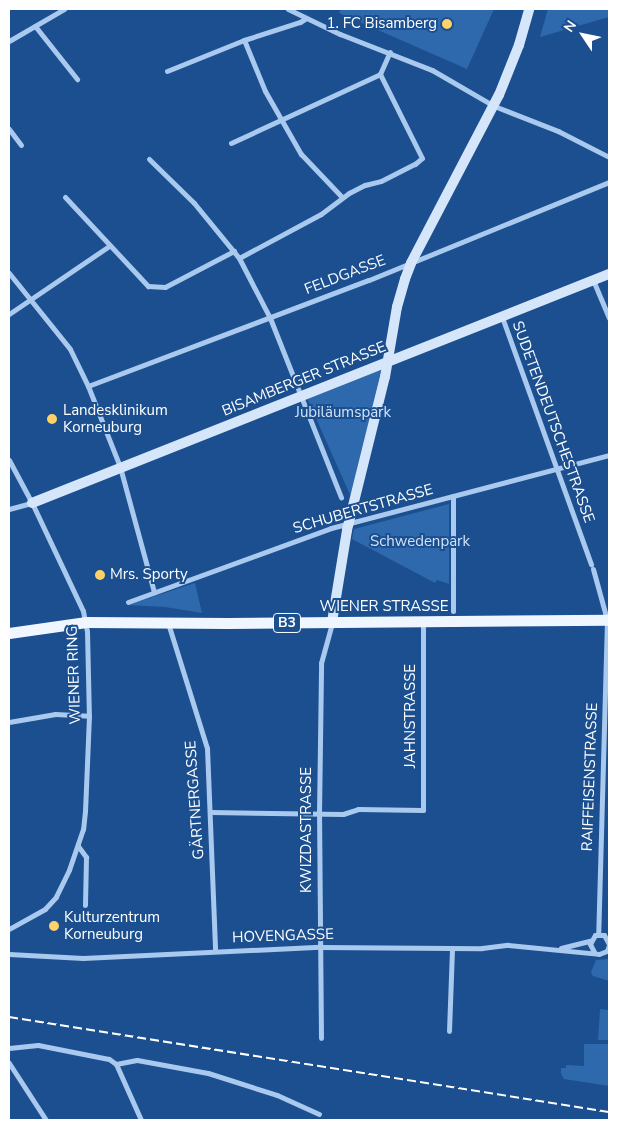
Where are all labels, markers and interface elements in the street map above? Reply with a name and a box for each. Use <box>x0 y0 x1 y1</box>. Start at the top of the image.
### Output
north arrow <box>558 10 608 60</box>
place label: 1. FC Bisamberg <box>326 15 437 33</box>
text: N <box>559 17 581 36</box>
marker: 1. FC Bisamberg <box>441 18 453 30</box>
street label: FELDGASSE <box>302 251 388 299</box>
street label: SUDETENDEUTSCHESTRASSE <box>508 319 598 525</box>
street label: BISAMBERGER STRASSE <box>219 338 389 420</box>
place label: Landesklinikum Korneuburg <box>63 401 168 436</box>
park label: Jubiläumspark <box>295 404 391 422</box>
marker: Landesklinikum Korneuburg <box>45 412 59 426</box>
street label: SCHUBERTSTRASSE <box>291 480 435 538</box>
park label: Schwedenpark <box>370 533 470 551</box>
place label: Mrs. Sporty <box>110 566 188 584</box>
marker: Mrs. Sporty <box>94 569 106 581</box>
street label: WIENER STRASSE <box>320 598 448 616</box>
road number: B3 <box>272 612 302 634</box>
street label: WIENER RING <box>63 625 85 725</box>
street label: JAHNSTRASSE <box>402 664 420 768</box>
street label: RAIFFEISENSTRASSE <box>578 702 602 852</box>
street label: GÄRTNERGASSE <box>182 740 208 860</box>
street label: KWIZDASTRASSE <box>298 767 316 893</box>
place label: Kulturzentrum Korneuburg <box>64 908 160 943</box>
marker: Kulturzentrum Korneuburg <box>48 920 60 932</box>
street label: HOVENGASSE <box>232 925 334 947</box>

